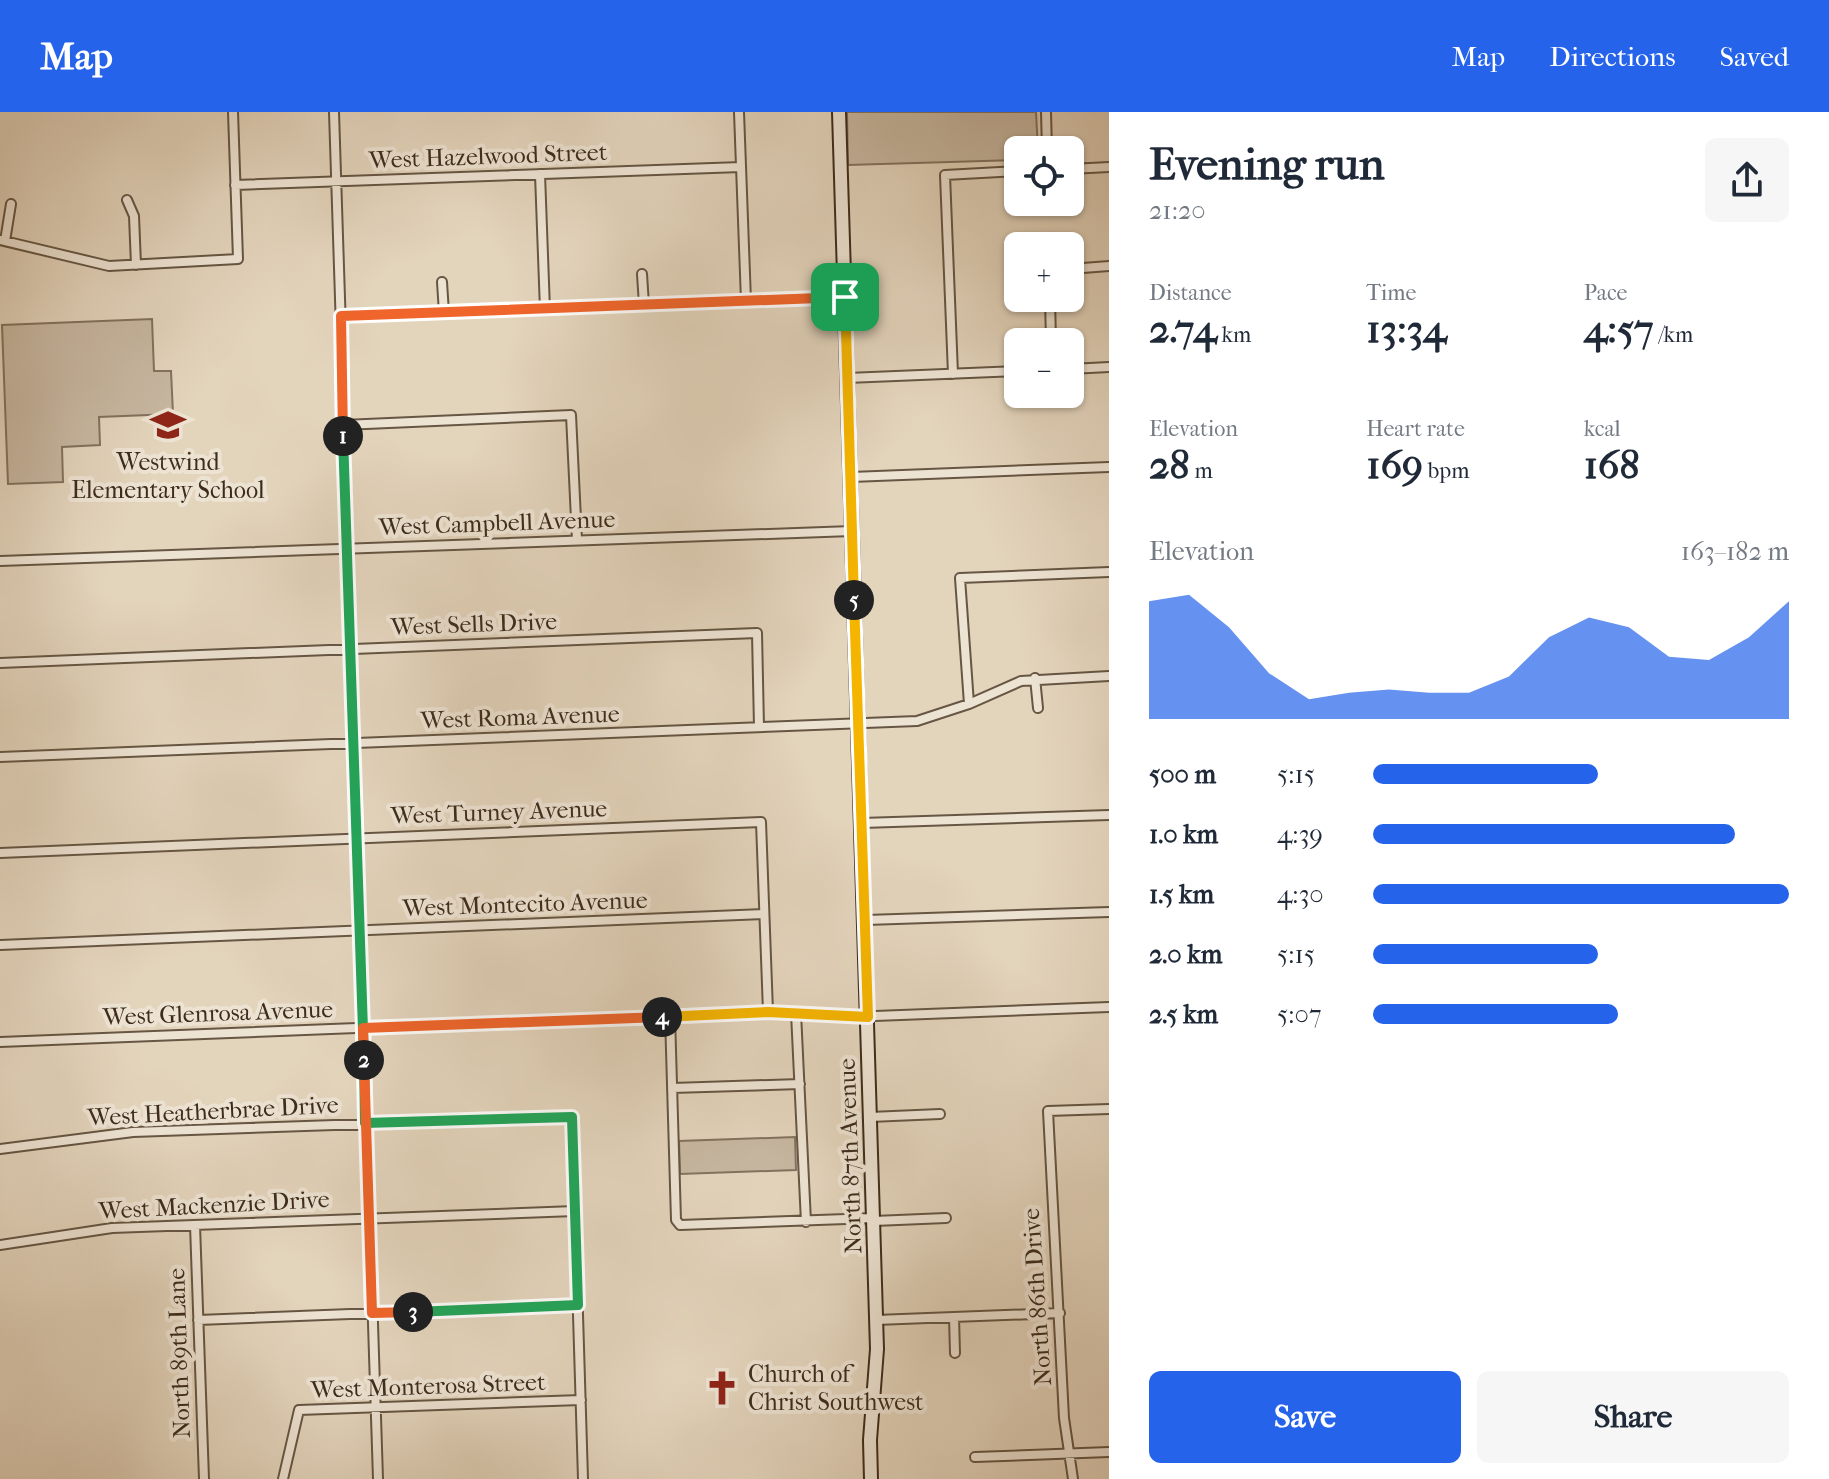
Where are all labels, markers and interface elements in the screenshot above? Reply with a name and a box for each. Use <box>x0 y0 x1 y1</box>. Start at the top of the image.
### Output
text: Map <box>40 34 113 79</box>
text: Map <box>1452 40 1505 73</box>
text: Directions <box>1549 40 1676 73</box>
text: Saved <box>1720 40 1789 73</box>
map controls <box>1004 136 1084 408</box>
button: locate <box>1004 136 1084 216</box>
street label: West Hazelwood Street <box>367 138 608 174</box>
button: share <box>1705 138 1789 222</box>
text: Evening run <box>1149 139 1384 190</box>
text: 21:20 <box>1149 195 1206 226</box>
button: + <box>1004 232 1084 312</box>
pin <box>811 263 879 331</box>
icon: arrive <box>823 275 867 319</box>
text: Distance <box>1149 280 1232 306</box>
text: Time <box>1366 280 1416 306</box>
text: Pace <box>1584 280 1627 306</box>
text: 2.74 <box>1149 306 1217 352</box>
text: 13:34 <box>1366 306 1447 352</box>
text: 4:57 <box>1584 306 1654 352</box>
text: km <box>1217 322 1251 348</box>
text: /km <box>1654 322 1693 348</box>
button: − <box>1004 328 1084 408</box>
school or university icon: Westwind Elementary School <box>149 406 187 444</box>
pin: 1 <box>323 416 363 456</box>
text: Elevation <box>1149 416 1238 442</box>
text: Heart rate <box>1366 416 1465 442</box>
text: kcal <box>1584 416 1621 442</box>
text: 1 <box>339 423 347 449</box>
text: 28 <box>1149 442 1190 488</box>
text: 169 <box>1366 442 1423 488</box>
text: 168 <box>1584 442 1640 488</box>
place label: Westwind Elementary School <box>71 448 265 504</box>
text: m <box>1190 458 1213 484</box>
text: bpm <box>1423 458 1469 484</box>
street label: West Campbell Avenue <box>377 505 616 541</box>
text: Elevation <box>1149 536 1254 567</box>
text: 163–182 m <box>1681 536 1789 567</box>
pin: 5 <box>834 580 874 620</box>
text: 5 <box>849 587 859 613</box>
street label: West Sells Drive <box>389 607 558 641</box>
street label: West Roma Avenue <box>419 700 620 735</box>
text: 500 m <box>1149 759 1216 790</box>
text: 5:15 <box>1277 759 1315 790</box>
street label: West Turney Avenue <box>389 794 608 830</box>
text: 1.0 km <box>1149 819 1218 850</box>
text: 4:39 <box>1277 819 1323 850</box>
text: 1.5 km <box>1149 879 1214 910</box>
text: 4:30 <box>1277 879 1324 910</box>
street label: West Montecito Avenue <box>401 886 648 922</box>
text: 2.0 km <box>1149 939 1222 970</box>
text: 5:15 <box>1277 939 1315 970</box>
street label: West Glenrosa Avenue <box>101 995 334 1031</box>
pin: 4 <box>642 997 682 1037</box>
text: 2.5 km <box>1149 999 1218 1030</box>
text: 5:07 <box>1277 999 1321 1030</box>
text: 4 <box>656 1004 669 1030</box>
pin: 2 <box>344 1040 384 1080</box>
text: 2 <box>358 1047 370 1073</box>
street label: North 87th Avenue <box>833 1058 867 1254</box>
street label: West Heatherbrae Drive <box>86 1090 339 1132</box>
street label: West Mackenzie Drive <box>97 1185 330 1225</box>
street label: North 86th Drive <box>1017 1207 1057 1387</box>
street label: North 89th Lane <box>162 1267 196 1439</box>
pin: 3 <box>393 1292 433 1332</box>
text: 3 <box>408 1299 418 1325</box>
place label: Church of Christ Southwest <box>748 1360 924 1416</box>
street label: West Monterosa Street <box>309 1368 546 1404</box>
church icon: Church of Christ Southwest <box>703 1369 741 1407</box>
button: Save <box>1149 1371 1461 1463</box>
button: Share <box>1477 1371 1789 1463</box>

